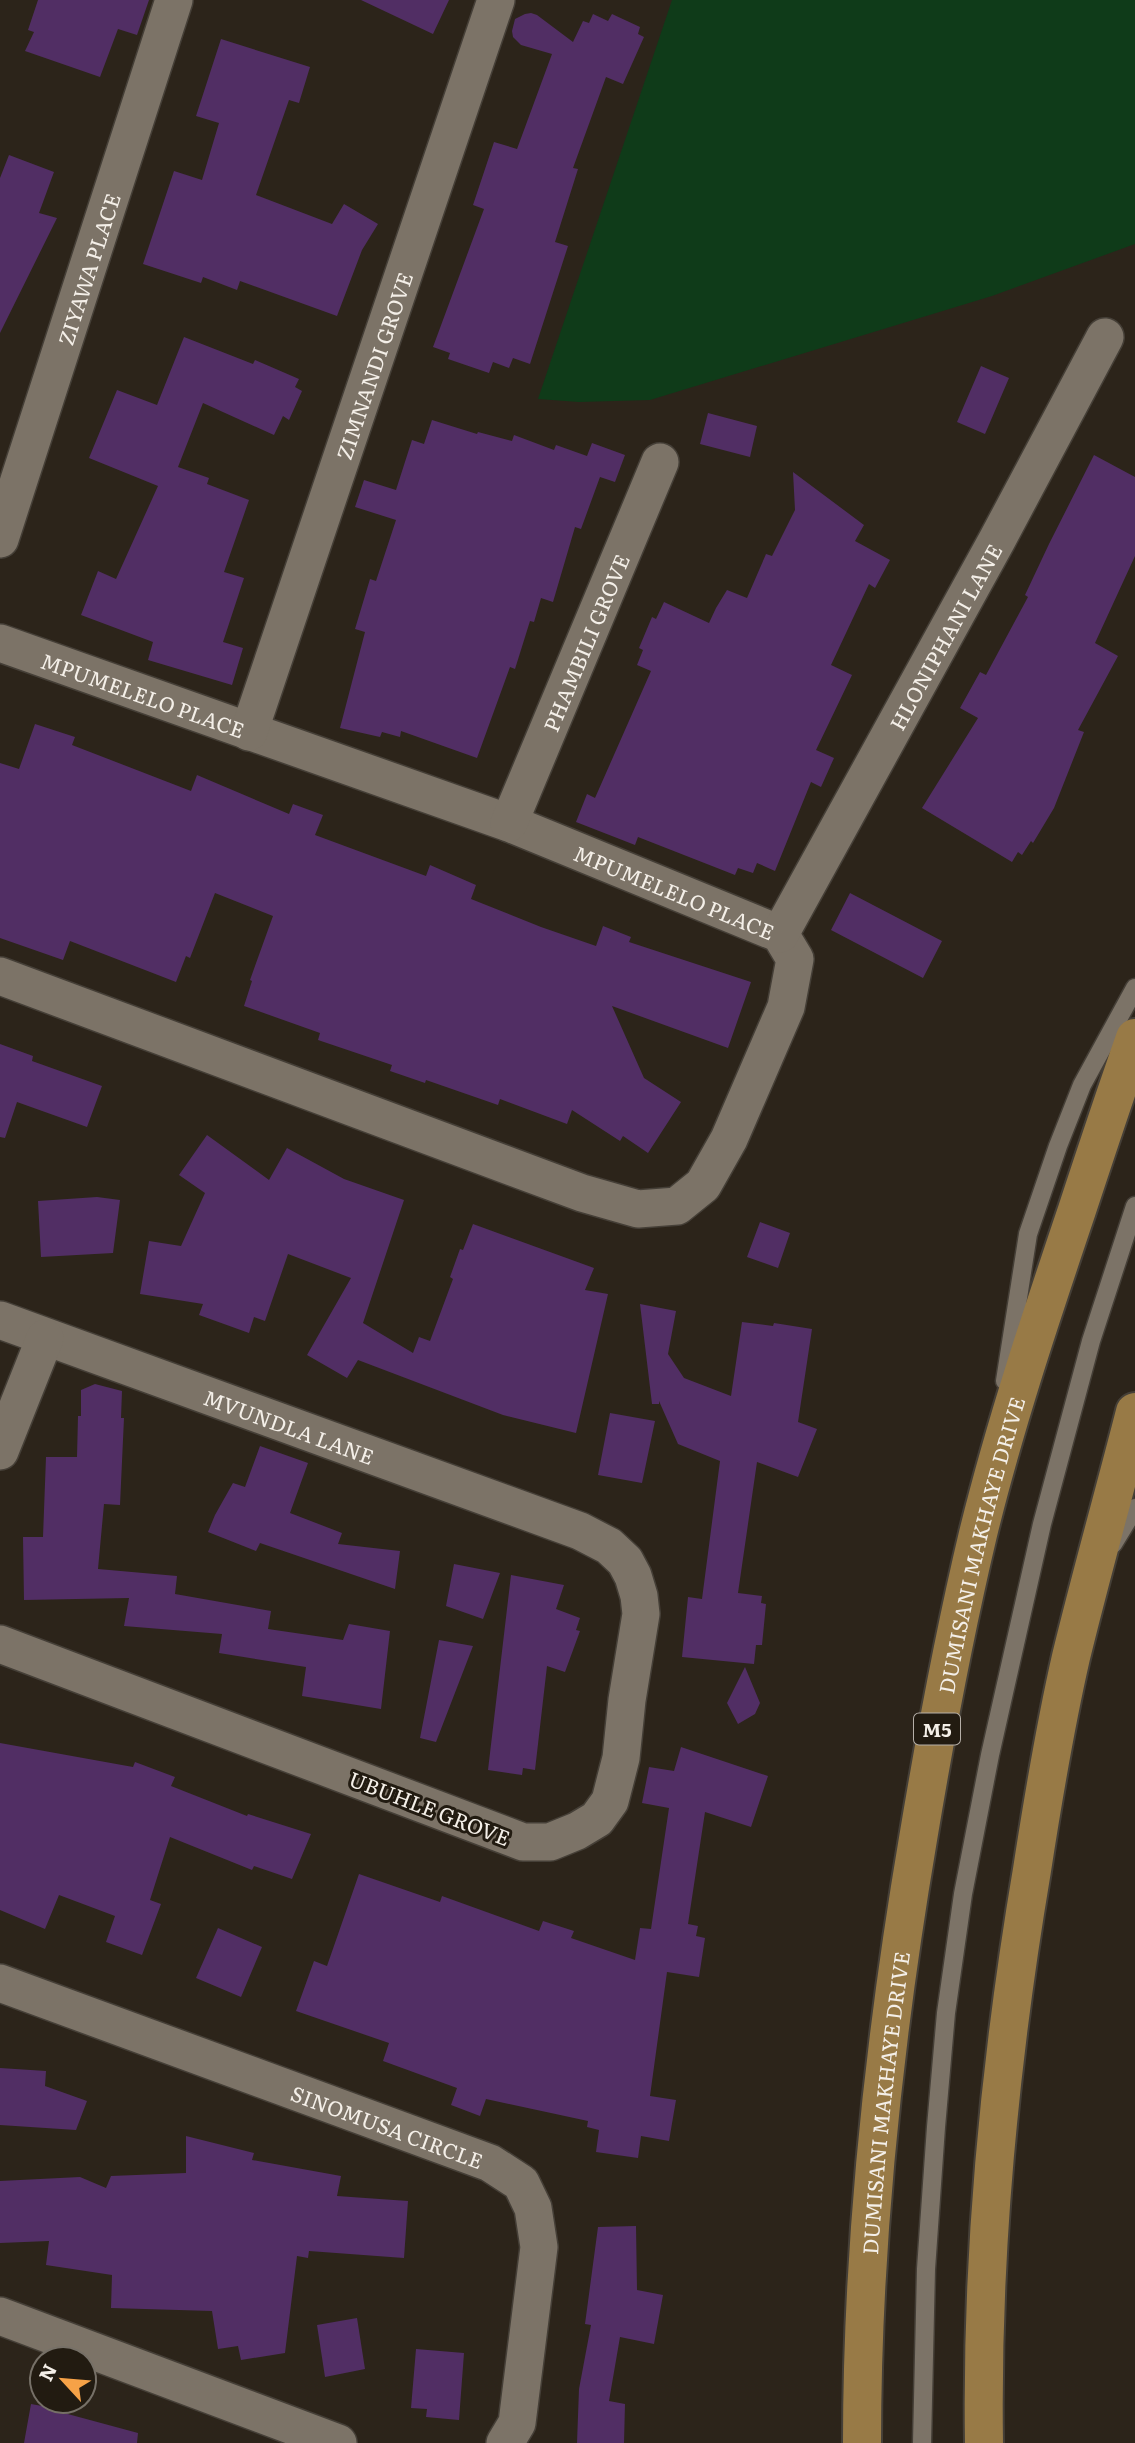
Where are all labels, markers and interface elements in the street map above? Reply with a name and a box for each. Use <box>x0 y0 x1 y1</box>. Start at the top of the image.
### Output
street label: ZIYAWA PLACE <box>48 189 126 349</box>
street label: ZIMNANDI GROVE <box>327 267 419 463</box>
street label: HLONIPHANI LANE <box>880 537 1008 735</box>
street label: PHAMBILI GROVE <box>534 549 636 736</box>
street label: MPUMELELO PLACE <box>37 643 249 744</box>
street label: MPUMELELO PLACE <box>570 836 780 946</box>
street label: MVUNDLA LANE <box>200 1380 379 1471</box>
street label: DUMISANI MAKHAYE DRIVE <box>929 1392 1031 1696</box>
road number: M5 <box>914 1714 960 1744</box>
street label: UBUHLE GROVE <box>345 1762 515 1852</box>
street label: DUMISANI MAKHAYE DRIVE <box>853 1949 916 2256</box>
street label: SINOMUSA CIRCLE <box>287 2076 488 2175</box>
north arrow <box>28 2345 98 2415</box>
text: N <box>31 2359 63 2385</box>

